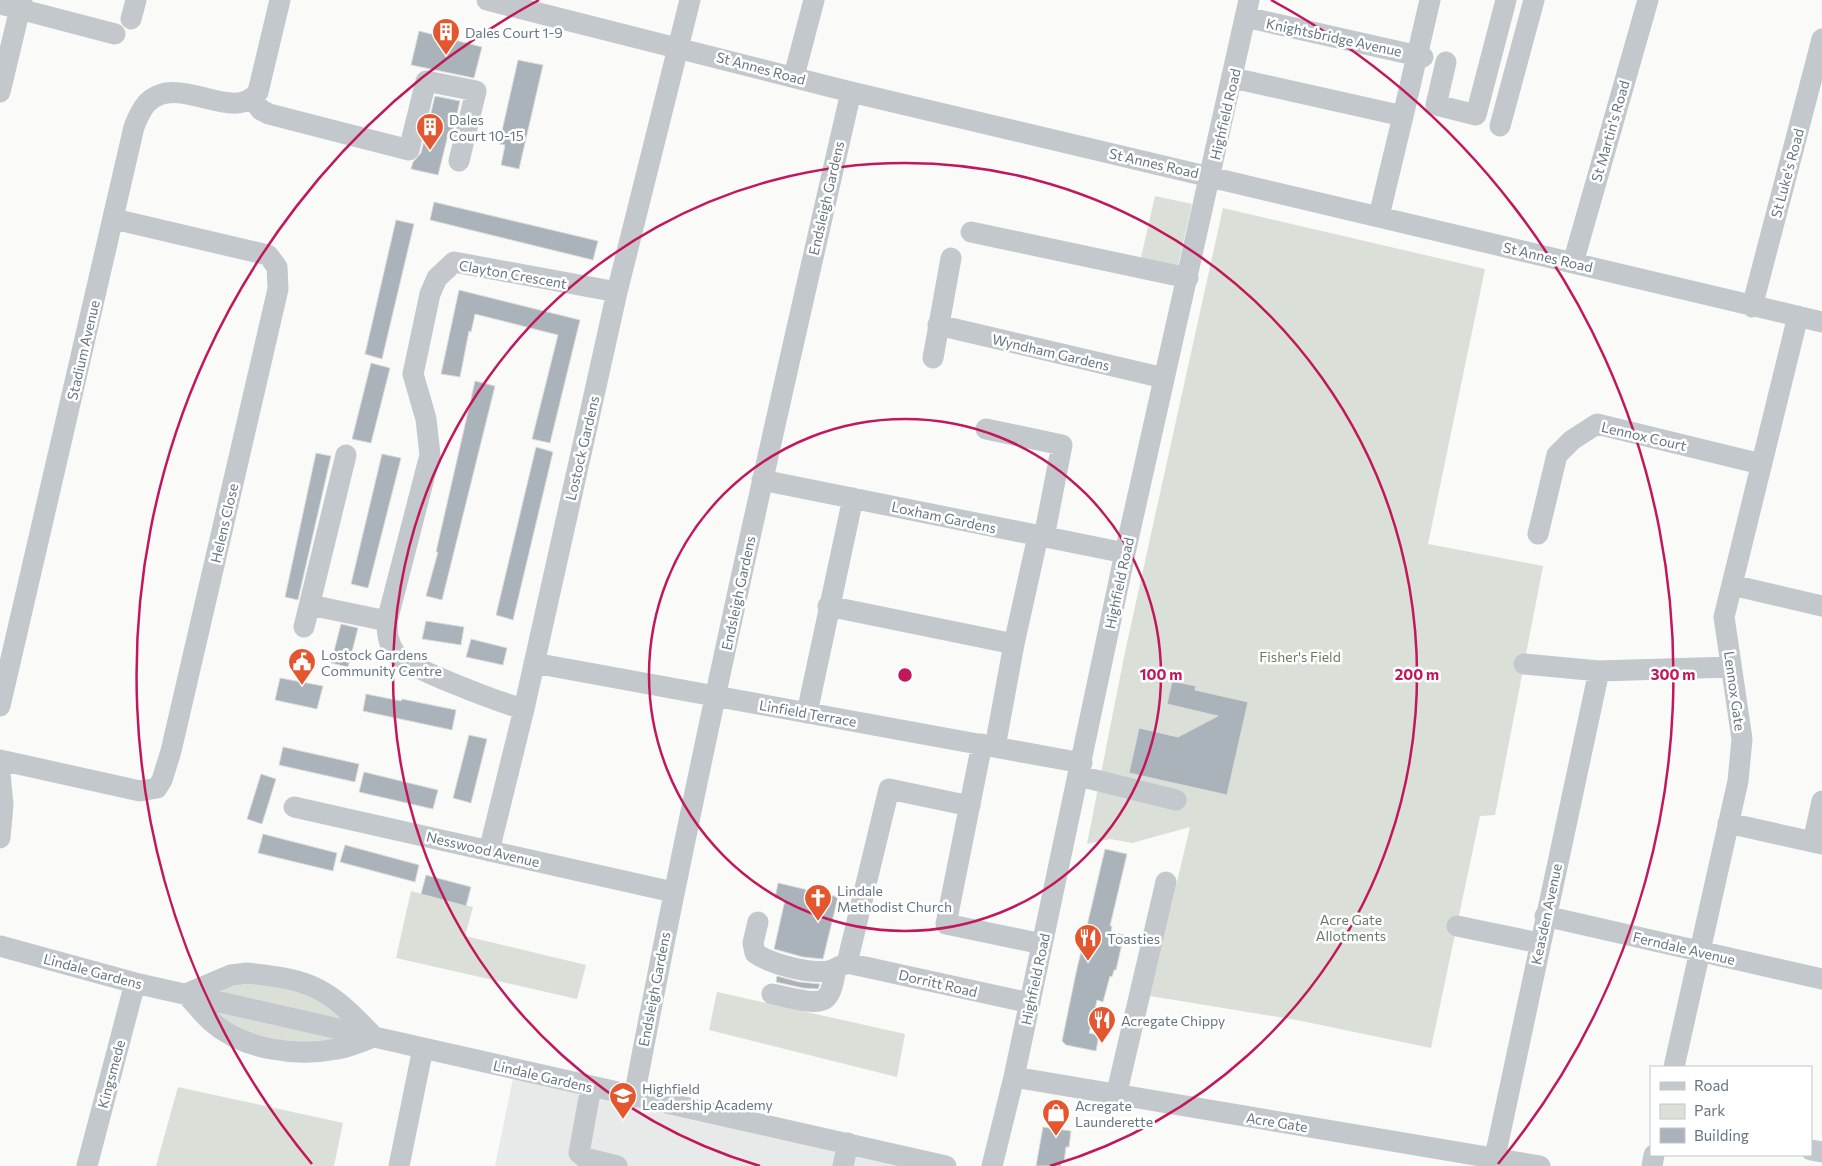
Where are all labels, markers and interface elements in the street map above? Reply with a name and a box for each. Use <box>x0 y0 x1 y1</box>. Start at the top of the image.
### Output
street label: Knightsbridge Avenue <box>1265 14 1403 60</box>
building icon: Dales Court 1-9 <box>431 17 461 56</box>
place label: Dales Court 1-9 <box>465 24 563 41</box>
street label: St Annes Road <box>715 48 807 88</box>
street label: Highfield Road <box>1206 67 1244 161</box>
street label: St Martin's Road <box>1587 78 1633 184</box>
place label: Dales Court 10-15 <box>449 111 524 144</box>
building icon: Dales Court 10-15 <box>415 112 445 151</box>
street label: St Luke's Road <box>1767 127 1807 219</box>
street label: Endsleigh Gardens <box>805 139 847 257</box>
street label: St Annes Road <box>1108 144 1200 182</box>
street label: St Annes Road <box>1502 238 1594 276</box>
street label: Clayton Crescent <box>458 256 568 292</box>
street label: Stadium Avenue <box>63 298 103 402</box>
street label: Wyndham Gardens <box>991 330 1111 374</box>
street label: Lostock Gardens <box>562 394 602 502</box>
street label: Lennox Court <box>1600 418 1688 454</box>
street label: Helens Close <box>207 482 241 564</box>
street label: Loxham Gardens <box>890 498 998 536</box>
street label: Endsleigh Gardens <box>718 534 758 652</box>
street label: Highfield Road <box>1101 536 1137 630</box>
place label: Lostock Gardens Community Centre <box>321 646 442 679</box>
public building icon: Lostock Gardens Community Centre <box>287 647 317 686</box>
park label: Fisher's Field <box>1259 648 1341 665</box>
street label: Lennox Gate <box>1721 650 1749 732</box>
text: 100 m <box>1140 665 1182 683</box>
text: 200 m <box>1395 665 1439 683</box>
text: 300 m <box>1651 665 1695 683</box>
centre of rings <box>896 666 914 684</box>
street label: Linfield Terrace <box>758 696 858 730</box>
street label: Nesswood Avenue <box>425 828 541 870</box>
street label: Keasden Avenue <box>1527 862 1565 966</box>
place label: Lindale Methodist Church <box>837 882 952 915</box>
church icon: Lindale Methodist Church <box>803 883 833 922</box>
park label: Acre Gate Allotments <box>1316 911 1386 944</box>
restaurant icon: Toasties <box>1073 923 1103 962</box>
street label: Ferndale Avenue <box>1631 928 1737 968</box>
street label: Endsleigh Gardens <box>635 930 673 1048</box>
place label: Toasties <box>1107 930 1160 947</box>
street label: Highfield Road <box>1017 932 1053 1026</box>
street label: Lindale Gardens <box>42 950 144 992</box>
street label: Dorritt Road <box>897 966 979 1000</box>
restaurant icon: Acregate Chippy <box>1087 1005 1117 1044</box>
place label: Acregate Chippy <box>1121 1012 1225 1029</box>
street label: Kingsmede <box>94 1038 128 1110</box>
street label: Lindale Gardens <box>492 1056 594 1096</box>
legend <box>1650 1066 1812 1156</box>
text: Road <box>1694 1076 1729 1094</box>
place label: Highfield Leadership Academy <box>642 1080 773 1113</box>
school or university icon: Highfield Leadership Academy <box>608 1081 638 1120</box>
place label: Acregate Launderette <box>1075 1097 1153 1130</box>
shop icon: Acregate Launderette <box>1041 1098 1071 1137</box>
text: Park <box>1694 1101 1725 1119</box>
street label: Acre Gate <box>1245 1109 1309 1135</box>
text: Building <box>1694 1126 1749 1144</box>

